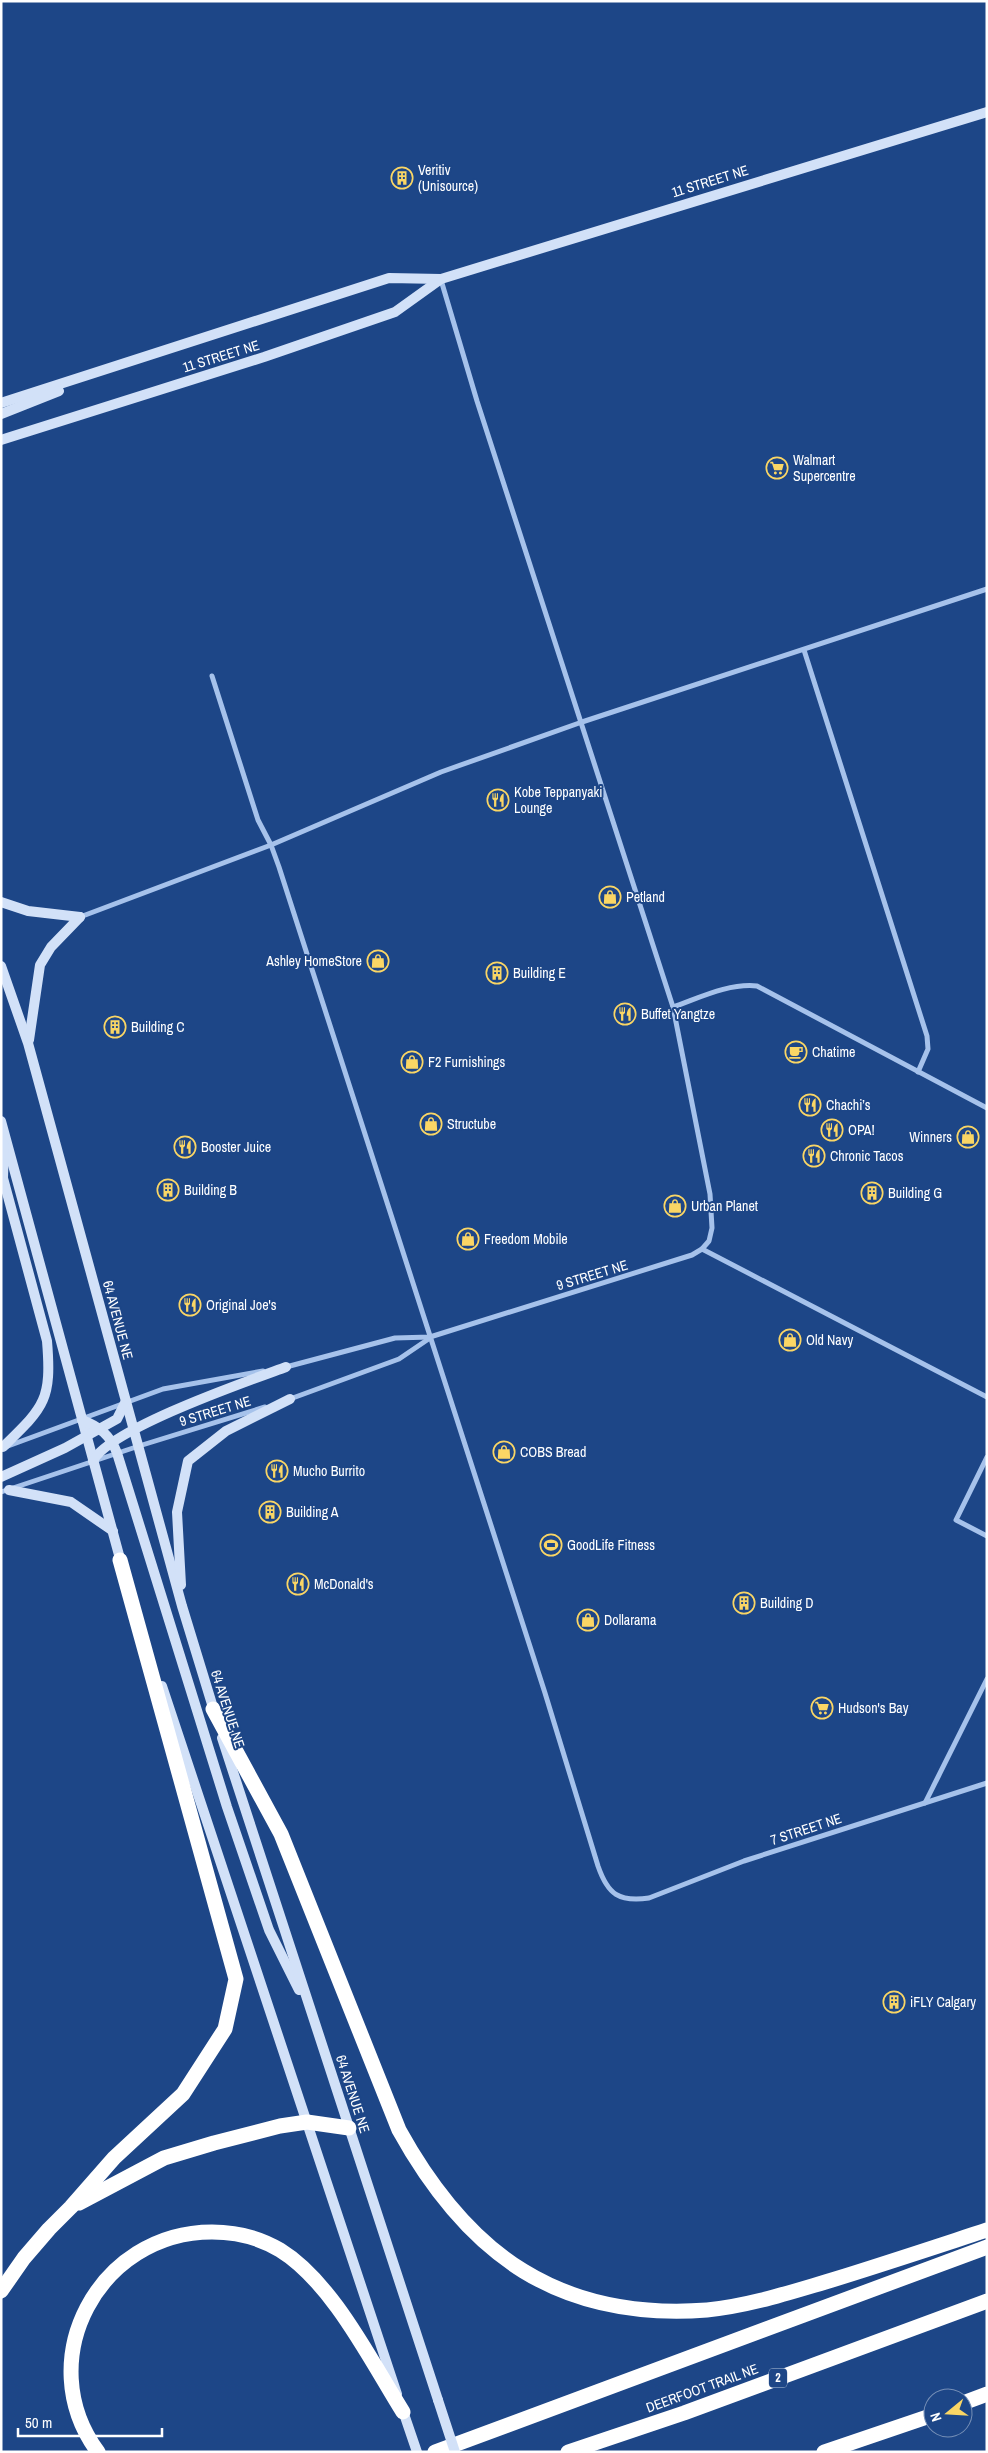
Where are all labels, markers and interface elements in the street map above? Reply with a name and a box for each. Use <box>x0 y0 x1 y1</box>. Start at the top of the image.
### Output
place label: Veritiv (Unisource) <box>418 161 478 195</box>
street label: 11 STREET NE <box>669 161 751 201</box>
building icon: Veritiv (Unisource) <box>390 166 414 190</box>
street label: 11 STREET NE <box>180 336 262 376</box>
place label: Walmart Supercentre <box>793 451 856 485</box>
supermarket icon: Walmart Supercentre <box>765 456 789 480</box>
place label: Kobe Teppanyaki Lounge <box>514 783 603 817</box>
restaurant icon: Kobe Teppanyaki Lounge <box>486 788 510 812</box>
shop icon: Petland <box>598 885 622 909</box>
place label: Petland <box>626 888 665 906</box>
shop icon: Ashley HomeStore <box>366 949 390 973</box>
place label: Ashley HomeStore <box>265 952 362 970</box>
building icon: Building E <box>485 961 509 985</box>
place label: Building E <box>513 964 566 982</box>
restaurant icon: Buffet Yangtze <box>613 1002 637 1026</box>
place label: Buffet Yangtze <box>641 1005 715 1023</box>
building icon: Building C <box>103 1015 127 1039</box>
place label: Building C <box>131 1018 185 1036</box>
cafe icon: Chatime <box>784 1040 808 1064</box>
place label: Chatime <box>812 1043 855 1061</box>
shop icon: F2 Furnishings <box>400 1050 424 1074</box>
place label: F2 Furnishings <box>428 1053 505 1071</box>
restaurant icon: Chachi’s <box>798 1093 822 1117</box>
place label: Chachi’s <box>826 1096 871 1114</box>
shop icon: Structube <box>419 1112 443 1136</box>
place label: Structube <box>447 1115 496 1133</box>
restaurant icon: OPA! <box>820 1118 844 1142</box>
place label: OPA! <box>848 1121 875 1139</box>
shop icon: Winners <box>956 1125 980 1149</box>
place label: Winners <box>909 1128 952 1146</box>
restaurant icon: Booster Juice <box>173 1135 197 1159</box>
place label: Booster Juice <box>201 1138 271 1156</box>
restaurant icon: Chronic Tacos <box>802 1144 826 1168</box>
place label: Chronic Tacos <box>830 1147 904 1165</box>
building icon: Building B <box>156 1178 180 1202</box>
place label: Building B <box>184 1181 237 1199</box>
building icon: Building G <box>860 1181 884 1205</box>
place label: Building G <box>888 1184 942 1202</box>
shop icon: Urban Planet <box>663 1194 687 1218</box>
place label: Urban Planet <box>691 1197 758 1215</box>
shop icon: Freedom Mobile <box>456 1227 480 1251</box>
place label: Freedom Mobile <box>484 1230 568 1248</box>
street label: 9 STREET NE <box>554 1256 630 1294</box>
street label: 64 AVENUE NE <box>99 1279 137 1361</box>
restaurant icon: Original Joe's <box>178 1293 202 1317</box>
place label: Original Joe's <box>206 1296 277 1314</box>
shop icon: Old Navy <box>778 1328 802 1352</box>
place label: Old Navy <box>806 1331 853 1349</box>
street label: 9 STREET NE <box>177 1392 253 1430</box>
shop icon: COBS Bread <box>492 1440 516 1464</box>
place label: COBS Bread <box>520 1443 586 1461</box>
restaurant icon: Mucho Burrito <box>265 1459 289 1483</box>
place label: Mucho Burrito <box>293 1462 365 1480</box>
building icon: Building A <box>258 1500 282 1524</box>
place label: Building A <box>286 1503 339 1521</box>
sports icon: GoodLife Fitness <box>539 1533 563 1557</box>
place label: GoodLife Fitness <box>567 1536 655 1554</box>
restaurant icon: McDonald's <box>286 1572 310 1596</box>
place label: McDonald's <box>314 1575 374 1593</box>
building icon: Building D <box>732 1591 756 1615</box>
place label: Building D <box>760 1594 814 1612</box>
shop icon: Dollarama <box>576 1608 600 1632</box>
place label: Dollarama <box>604 1611 657 1629</box>
street label: 64 AVENUE NE <box>207 1668 249 1750</box>
supermarket icon: Hudson's Bay <box>810 1696 834 1720</box>
place label: Hudson's Bay <box>838 1699 909 1717</box>
street label: 7 STREET NE <box>768 1809 844 1849</box>
building icon: iFLY Calgary <box>882 1990 906 2014</box>
place label: iFLY Calgary <box>910 1993 976 2011</box>
street label: 64 AVENUE NE <box>332 2053 374 2135</box>
street label: DEERFOOT TRAIL NE <box>644 2359 760 2417</box>
road number: 2 <box>769 2368 787 2388</box>
north arrow <box>923 2388 973 2438</box>
scale bar <box>18 2406 161 2438</box>
text: N <box>926 2410 945 2424</box>
text: 50 m <box>25 2412 52 2433</box>

